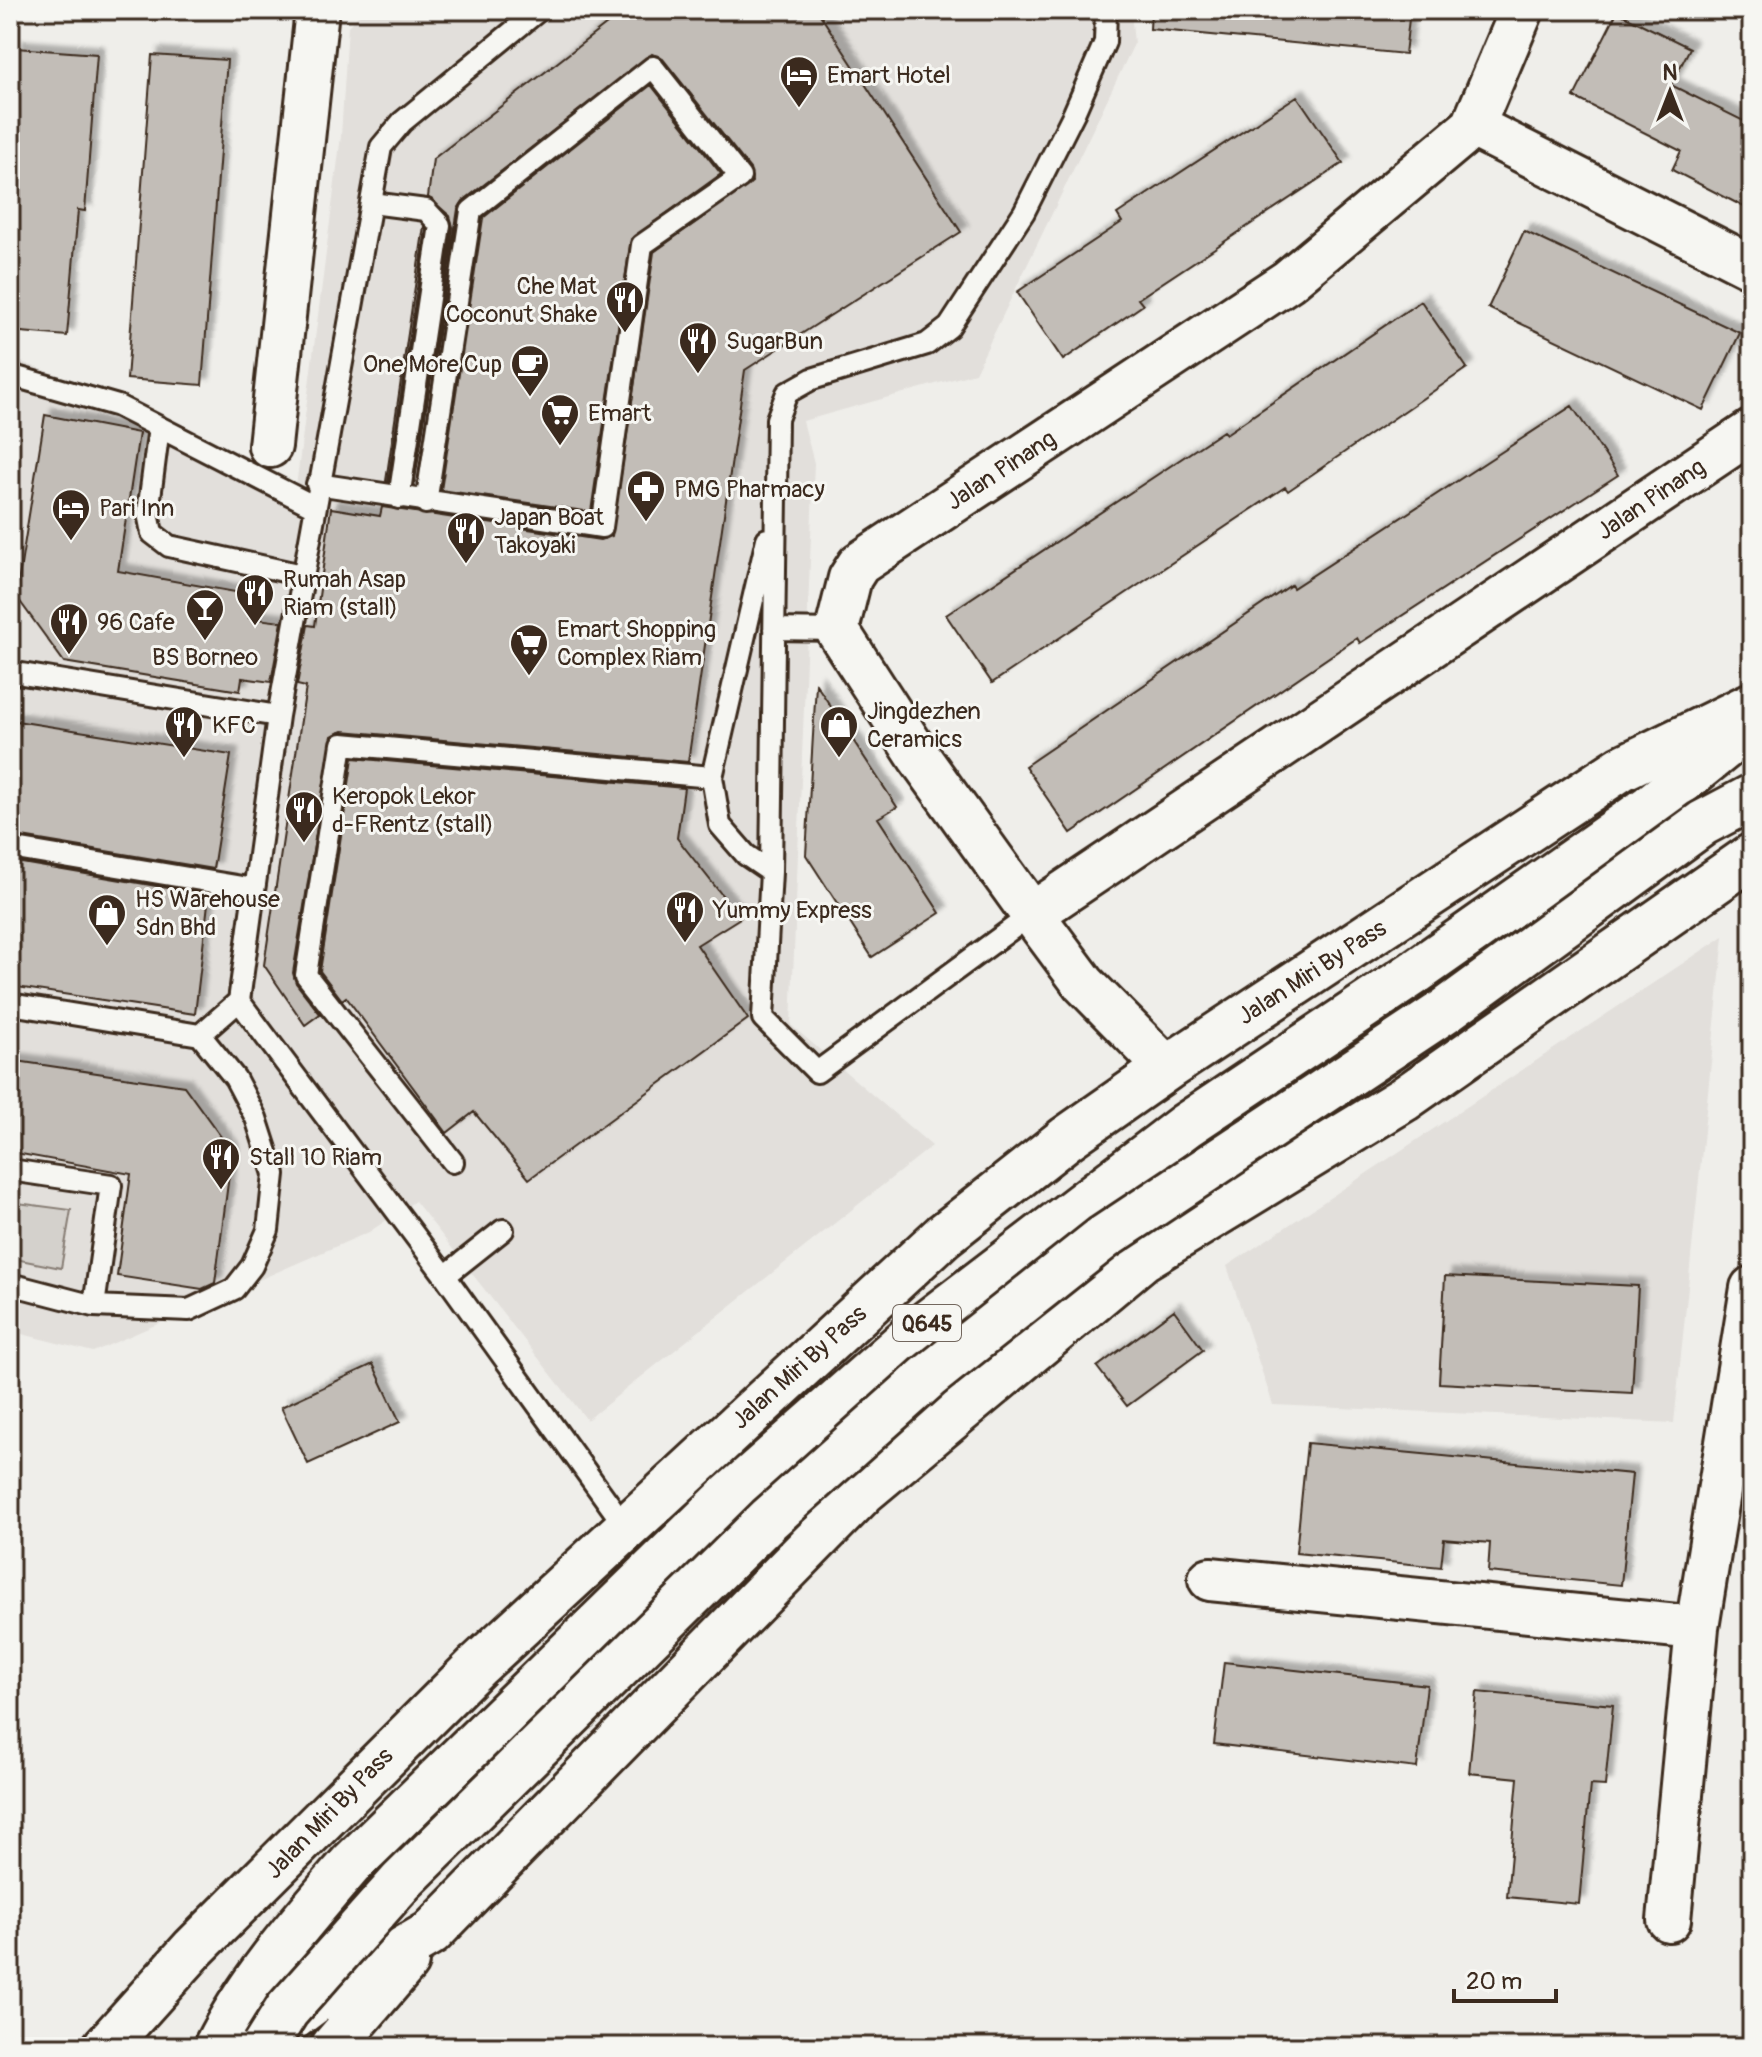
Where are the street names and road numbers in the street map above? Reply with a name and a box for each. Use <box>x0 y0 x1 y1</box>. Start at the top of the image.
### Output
street label: Jalan Pinang <box>941 424 1061 517</box>
street label: Jalan Pinang <box>1592 453 1711 546</box>
street label: Jalan Miri By Pass <box>1233 914 1392 1031</box>
street label: Jalan Miri By Pass <box>726 1299 873 1435</box>
road number: Q645 <box>893 1305 961 1341</box>
street label: Jalan Miri By Pass <box>259 1742 399 1885</box>

